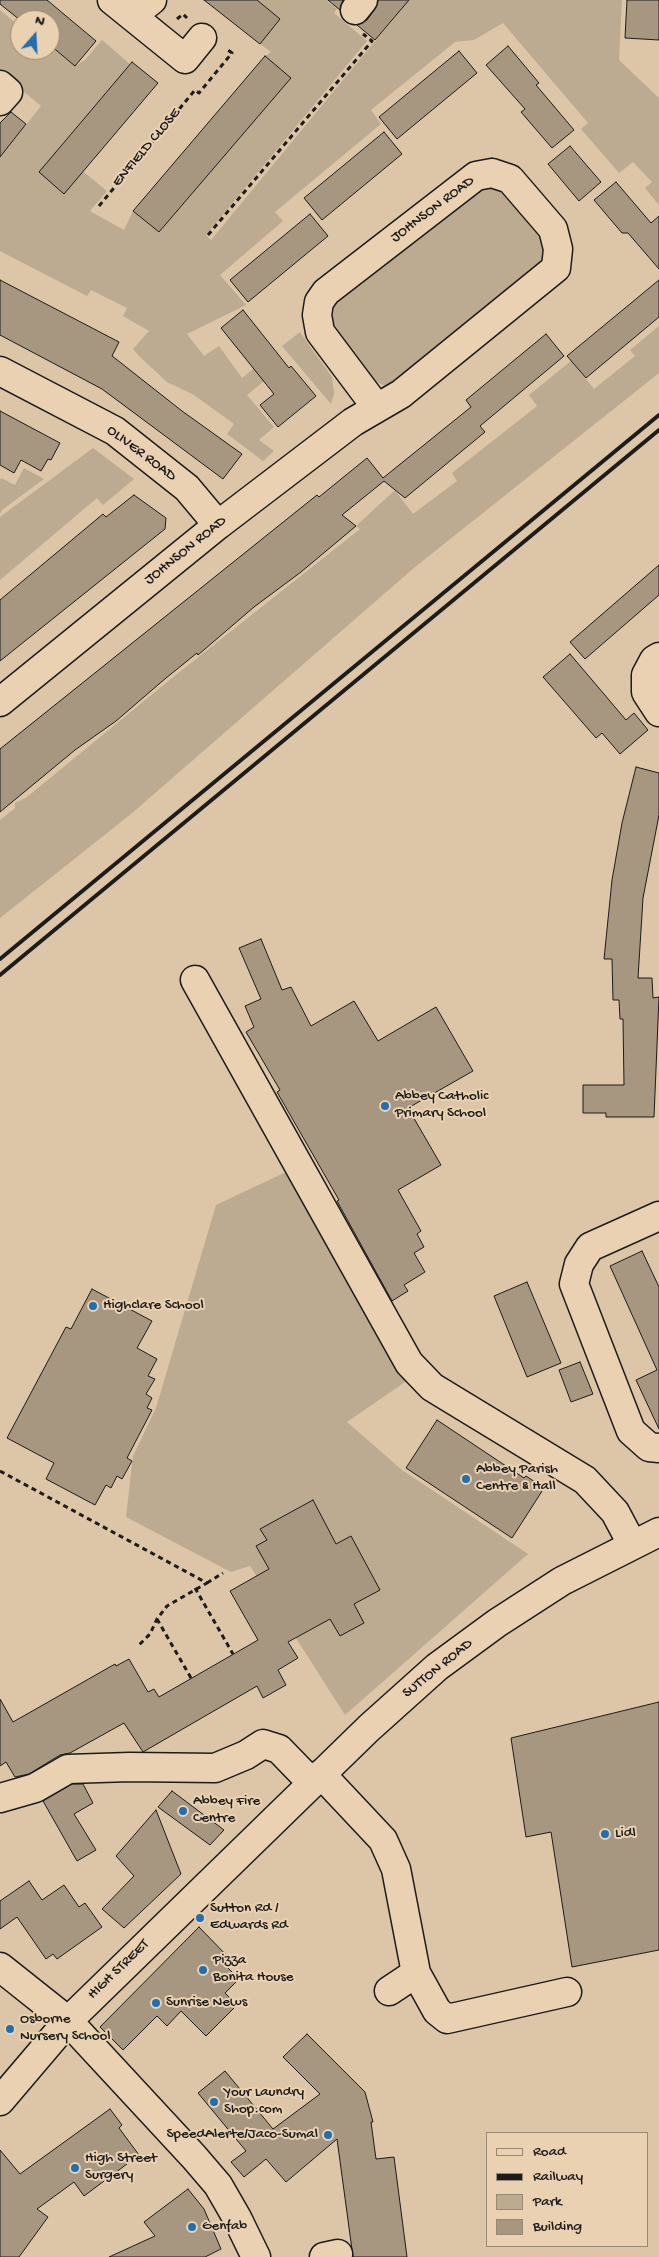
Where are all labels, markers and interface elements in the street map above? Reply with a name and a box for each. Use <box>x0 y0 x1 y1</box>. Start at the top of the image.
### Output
north arrow <box>10 10 60 60</box>
text: N <box>33 12 47 31</box>
street label: ENFIELD CLOSE <box>109 105 185 191</box>
street label: JOHNSON ROAD <box>388 173 478 247</box>
street label: OLIVER ROAD <box>103 422 179 486</box>
street label: JOHNSON ROAD <box>141 512 231 590</box>
place label: Abbey Catholic Primary School <box>395 1088 488 1123</box>
marker: Abbey Catholic Primary School <box>379 1100 391 1112</box>
place label: Highclare School <box>103 1297 204 1315</box>
marker: Highclare School <box>87 1300 99 1312</box>
place label: Abbey Parish Centre & Hall <box>476 1461 558 1496</box>
marker: Abbey Parish Centre & Hall <box>460 1473 472 1485</box>
street label: SUTTON ROAD <box>399 1635 477 1703</box>
place label: Abbey Fire Centre <box>193 1793 260 1828</box>
marker: Abbey Fire Centre <box>177 1805 189 1817</box>
place label: Lidl <box>615 1825 636 1843</box>
marker: Lidl <box>599 1828 611 1840</box>
place label: Sutton Rd / Edwards Rd <box>210 1900 288 1935</box>
marker: Sutton Rd / Edwards Rd <box>194 1912 206 1924</box>
street label: HIGH STREET <box>84 1936 154 2004</box>
place label: Pizza Bonita House <box>213 1952 293 1987</box>
marker: Pizza Bonita House <box>197 1964 209 1976</box>
place label: Sunrise News <box>166 1994 247 2012</box>
marker: Sunrise News <box>150 1997 162 2009</box>
place label: Osborne Nursery School <box>20 2011 111 2046</box>
marker: Osborne Nursery School <box>4 2023 16 2035</box>
place label: Your Laundry Shop.com <box>224 2084 304 2119</box>
marker: Your Laundry Shop.com <box>208 2096 220 2108</box>
place label: SpeedAlerte/Jaco-Sumal <box>167 2126 318 2144</box>
marker: SpeedAlerte/Jaco-Sumal <box>322 2129 334 2141</box>
legend <box>487 2132 649 2247</box>
text: Road <box>533 2143 566 2161</box>
place label: High Street Surgery <box>85 2150 157 2185</box>
marker: High Street Surgery <box>69 2162 81 2174</box>
text: Railway <box>533 2168 583 2186</box>
text: Park <box>533 2193 562 2211</box>
place label: Genfab <box>202 2218 247 2236</box>
text: Building <box>533 2218 582 2236</box>
marker: Genfab <box>186 2221 198 2233</box>

